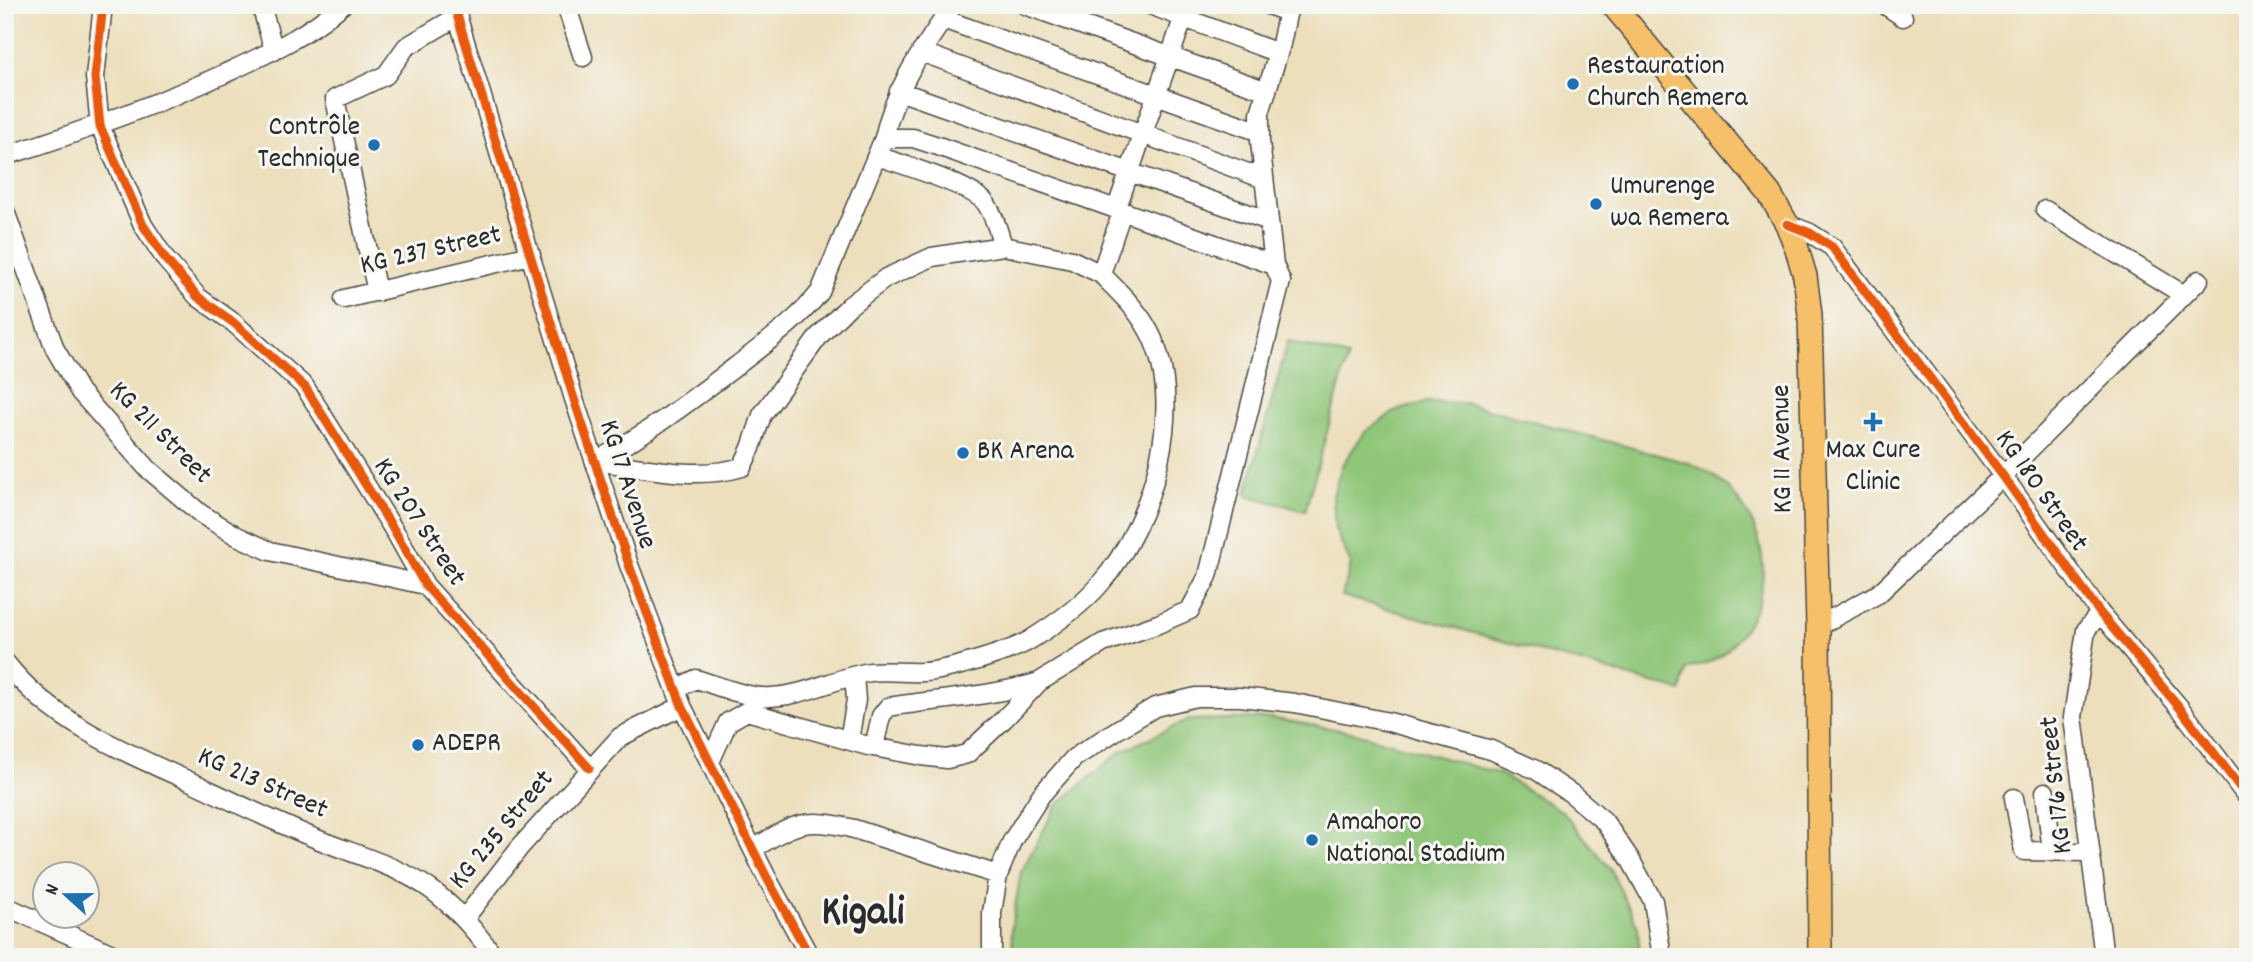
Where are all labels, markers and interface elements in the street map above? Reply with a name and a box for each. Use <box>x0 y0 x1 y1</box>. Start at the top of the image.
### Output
place label: Restauration Church Remera <box>1587 48 1749 120</box>
marker: Restauration Church Remera <box>1565 76 1581 92</box>
place label: Contrôle Technique <box>257 109 360 181</box>
marker: Contrôle Technique <box>366 137 382 153</box>
place label: Umurenge wa Remera <box>1610 168 1729 240</box>
marker: Umurenge wa Remera <box>1588 196 1604 212</box>
street label: KG 237 Street <box>357 216 505 288</box>
street label: KG 211 Street <box>98 373 220 495</box>
street label: KG 11 Avenue <box>1763 384 1805 514</box>
marker: Max Cure Clinic <box>1863 412 1883 432</box>
street label: KG 17 Avenue <box>586 415 666 555</box>
street label: KG 180 Street <box>1983 423 2097 561</box>
place label: Max Cure Clinic <box>1826 432 1920 504</box>
place label: BK Arena <box>977 433 1075 473</box>
marker: BK Arena <box>955 445 971 461</box>
street label: KG 207 Street <box>361 451 475 595</box>
street label: KG 176 Street <box>2031 714 2085 856</box>
place label: ADEPR <box>432 725 501 765</box>
marker: ADEPR <box>410 737 426 753</box>
street label: KG 213 Street <box>190 739 334 831</box>
street label: KG 235 Street <box>441 762 565 900</box>
place label: Amahoro National Stadium <box>1326 804 1505 876</box>
marker: Amahoro National Stadium <box>1304 832 1320 848</box>
north arrow <box>32 860 102 930</box>
text: N <box>39 881 68 899</box>
district label: Kigali <box>822 885 905 945</box>

